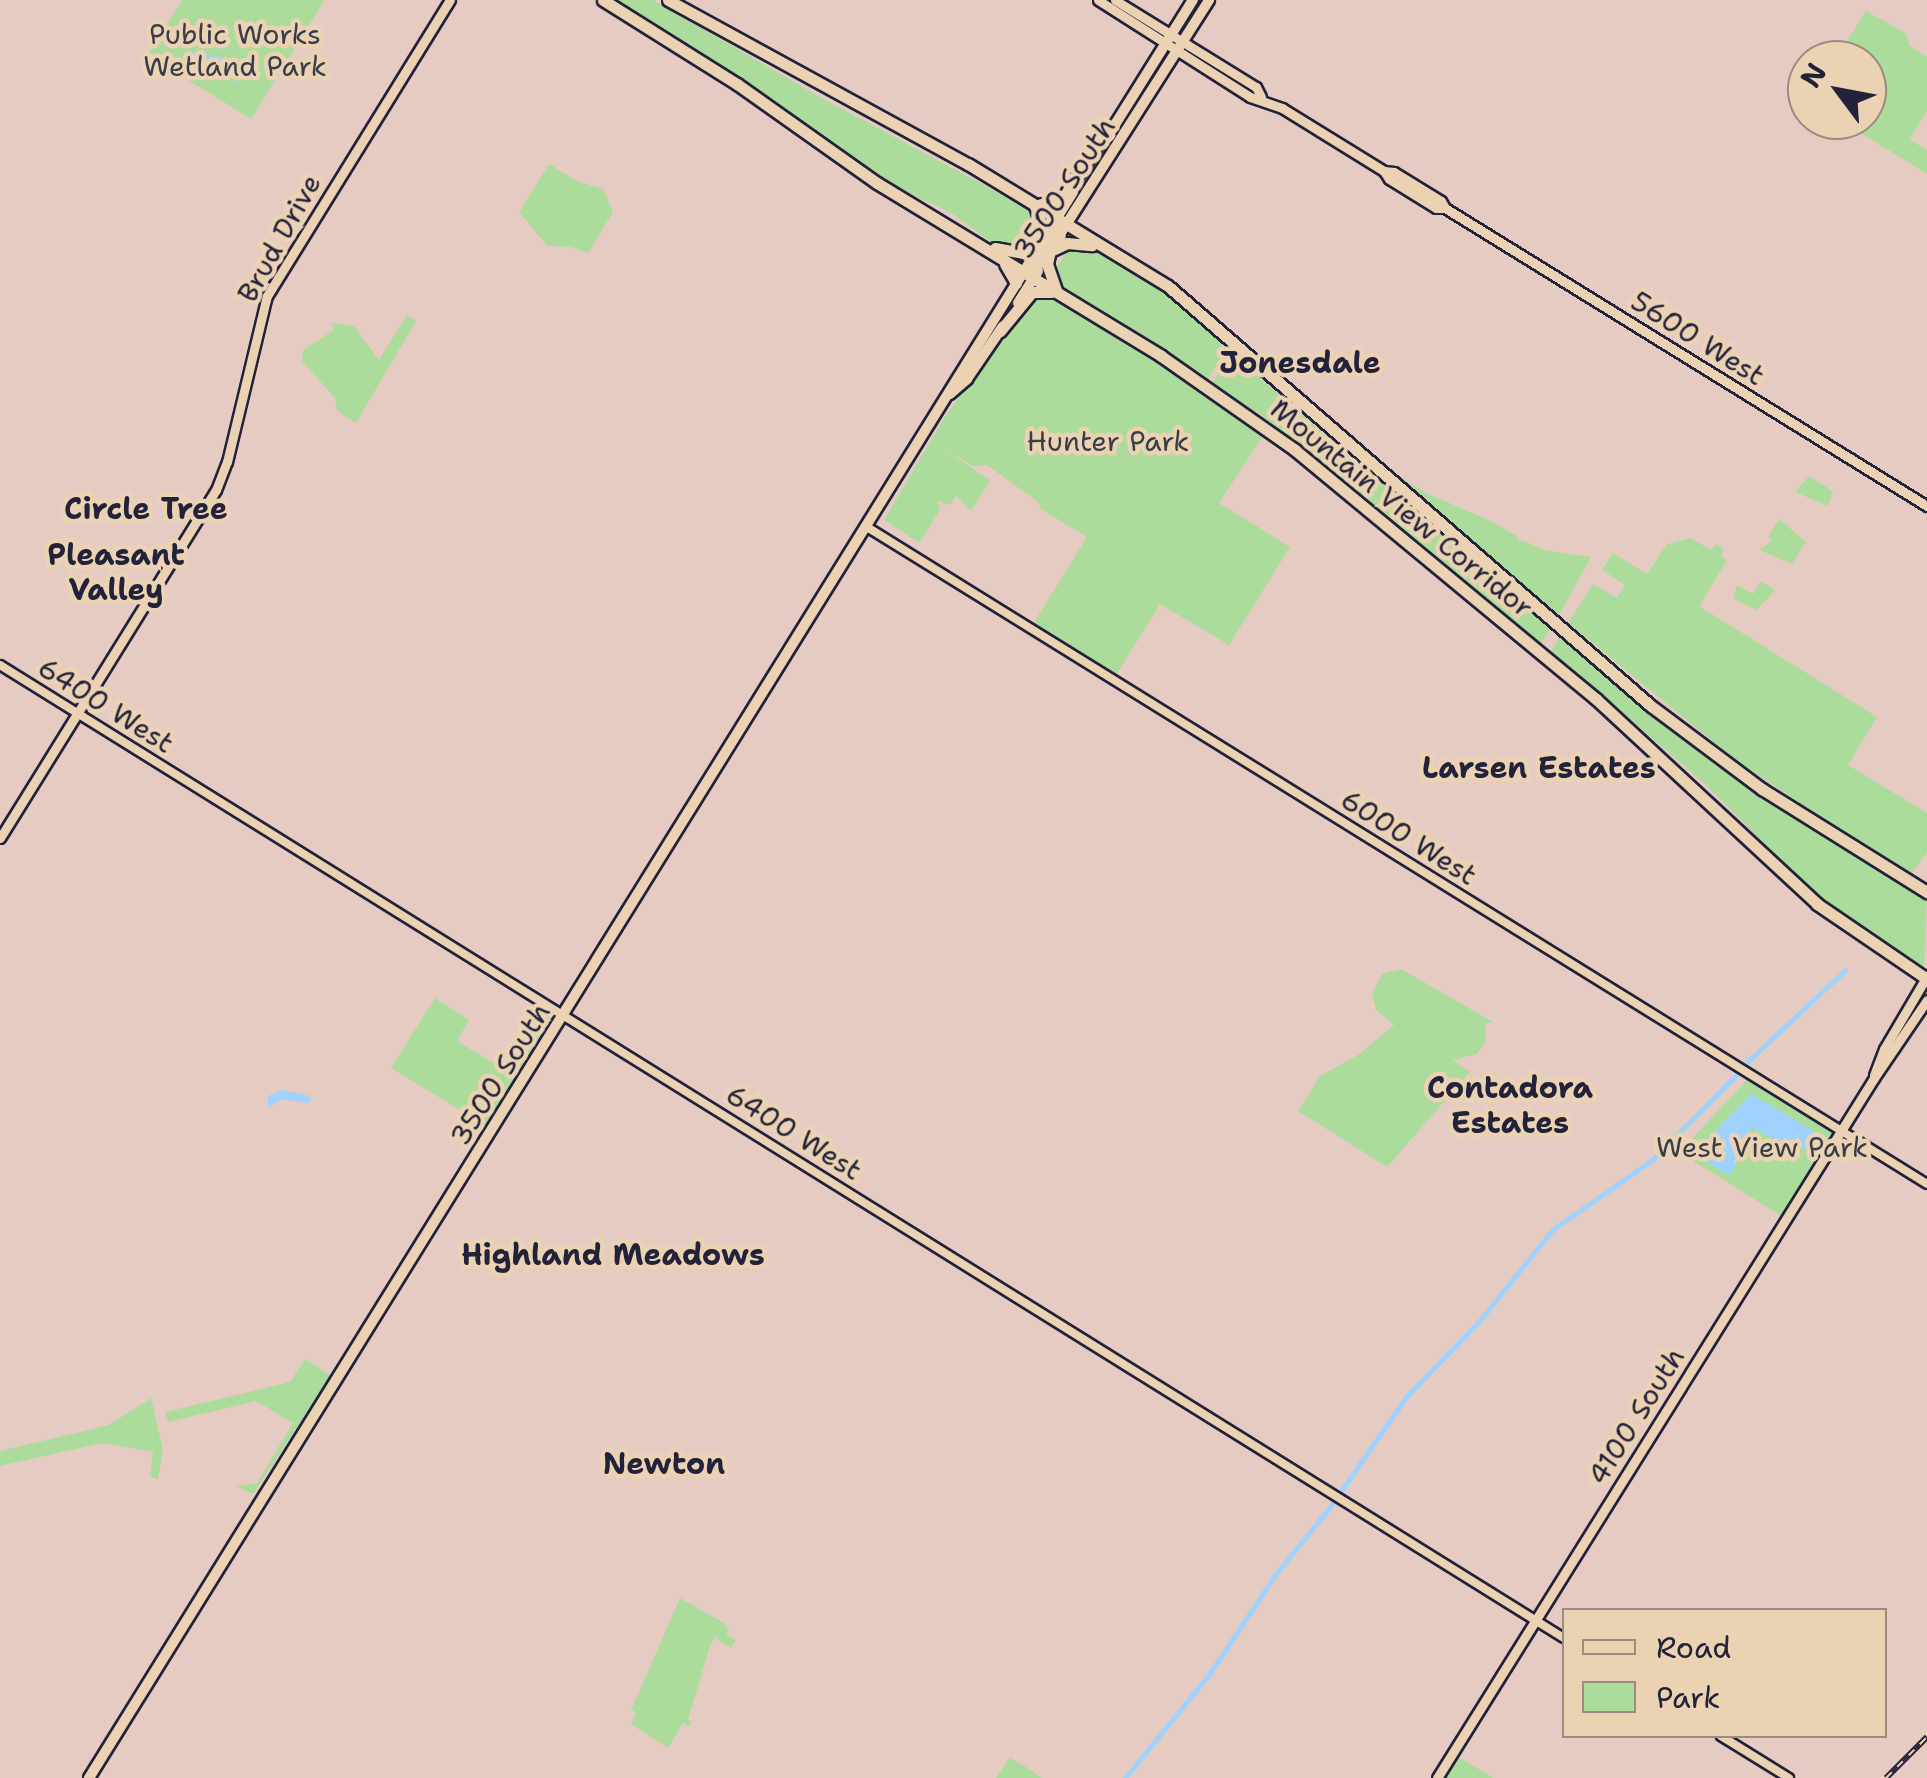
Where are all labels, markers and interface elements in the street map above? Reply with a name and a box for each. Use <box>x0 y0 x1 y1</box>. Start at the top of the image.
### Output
park label: Public Works Wetland Park <box>143 17 327 83</box>
north arrow <box>1787 40 1887 140</box>
text: N <box>1791 56 1835 95</box>
street label: 3500 South <box>1006 111 1122 265</box>
street label: Brud Drive <box>230 168 328 308</box>
street label: 5600 West <box>1625 284 1771 392</box>
district label: Jonesdale <box>1219 345 1381 381</box>
street label: Mountain View Corridor <box>1264 392 1540 624</box>
park label: Hunter Park <box>1027 424 1189 458</box>
district label: Circle Tree <box>64 491 228 527</box>
district label: Pleasant Valley <box>47 537 185 608</box>
street label: 6400 West <box>32 650 180 760</box>
district label: Larsen Estates <box>1422 750 1656 786</box>
street label: 6000 West <box>1335 782 1483 892</box>
street label: 3500 South <box>443 997 557 1151</box>
district label: Contadora Estates <box>1427 1070 1593 1140</box>
street label: 6400 West <box>720 1077 868 1187</box>
park label: West View Park <box>1656 1130 1868 1164</box>
district label: Highland Meadows <box>461 1237 765 1273</box>
street label: 4100 South <box>1581 1341 1691 1491</box>
district label: Newton <box>603 1446 725 1482</box>
legend <box>1562 1608 1887 1738</box>
text: Road <box>1656 1627 1731 1668</box>
text: Park <box>1656 1677 1720 1718</box>

